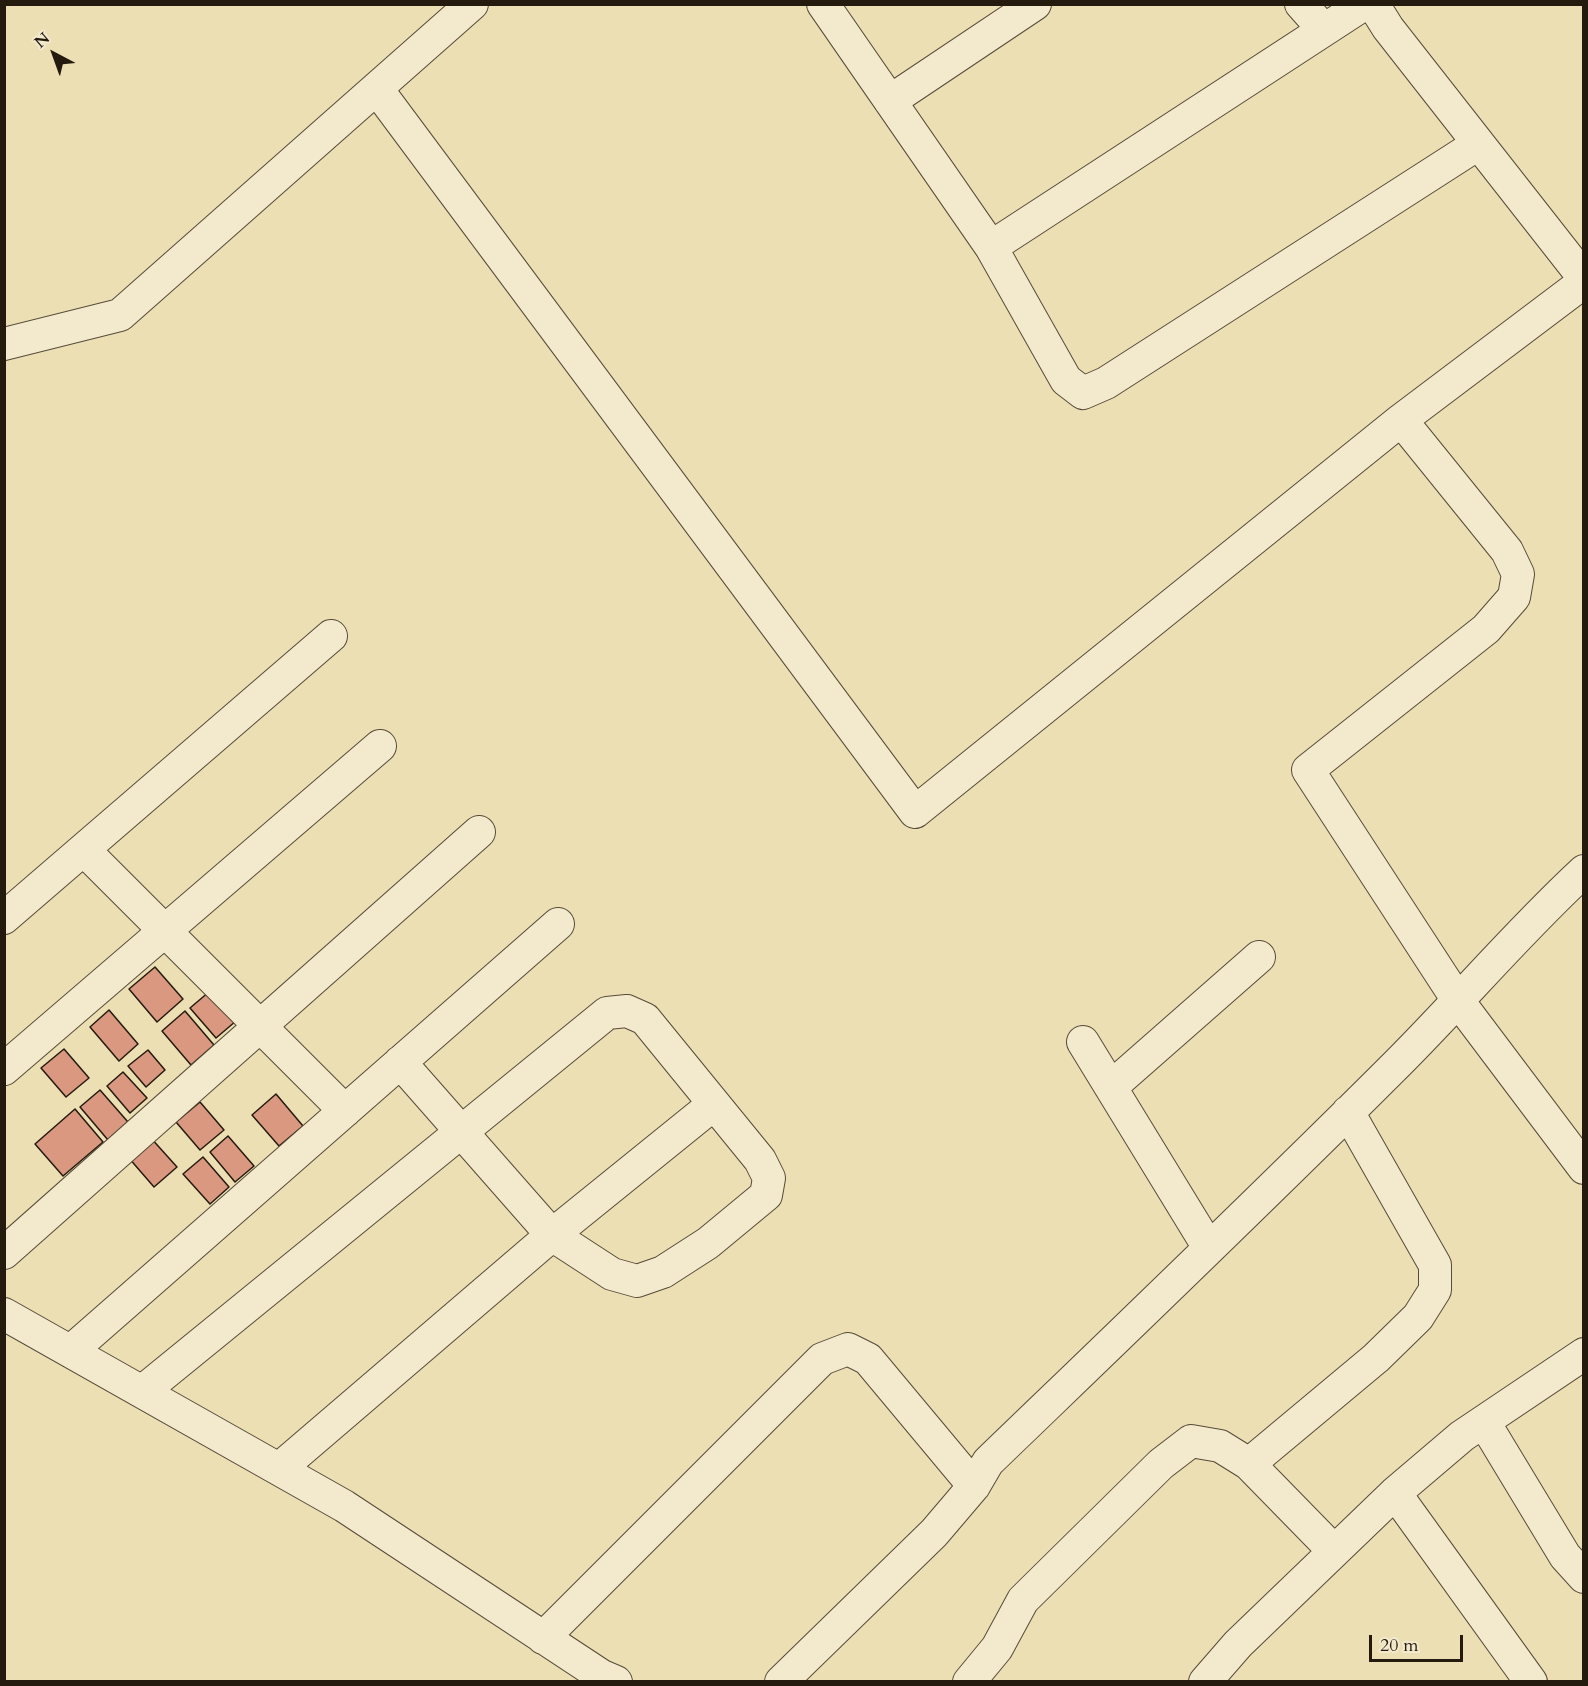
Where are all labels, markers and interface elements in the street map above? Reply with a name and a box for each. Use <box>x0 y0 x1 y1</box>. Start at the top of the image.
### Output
north arrow <box>24 24 84 84</box>
text: N <box>30 28 55 53</box>
scale bar <box>1372 1623 1466 1661</box>
text: 20 m <box>1380 1633 1419 1658</box>

